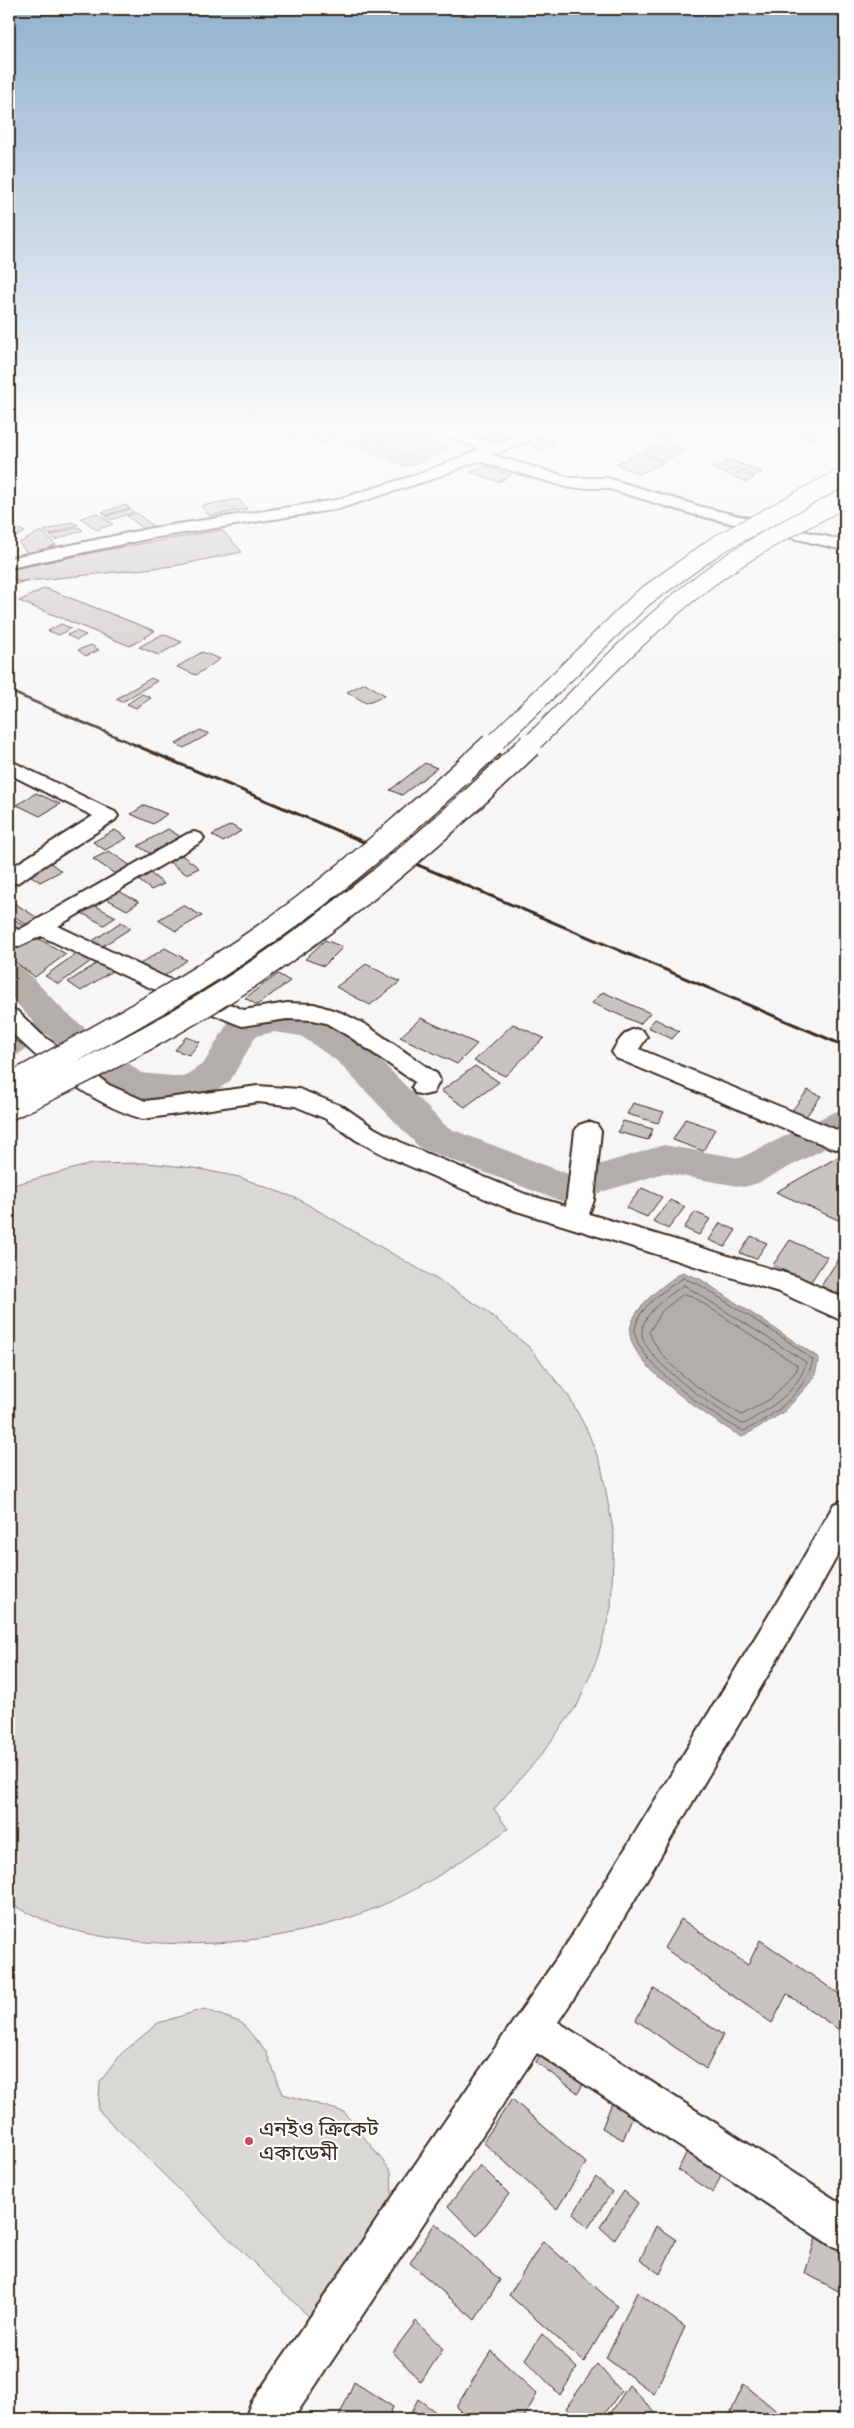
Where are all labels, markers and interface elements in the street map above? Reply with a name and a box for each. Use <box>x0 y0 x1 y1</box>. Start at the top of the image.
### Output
place label: এনইও ক্রিকেট একাডেমী <box>259 2116 379 2166</box>
marker: এনইও ক্রিকেট একাডেমী <box>243 2135 255 2147</box>

